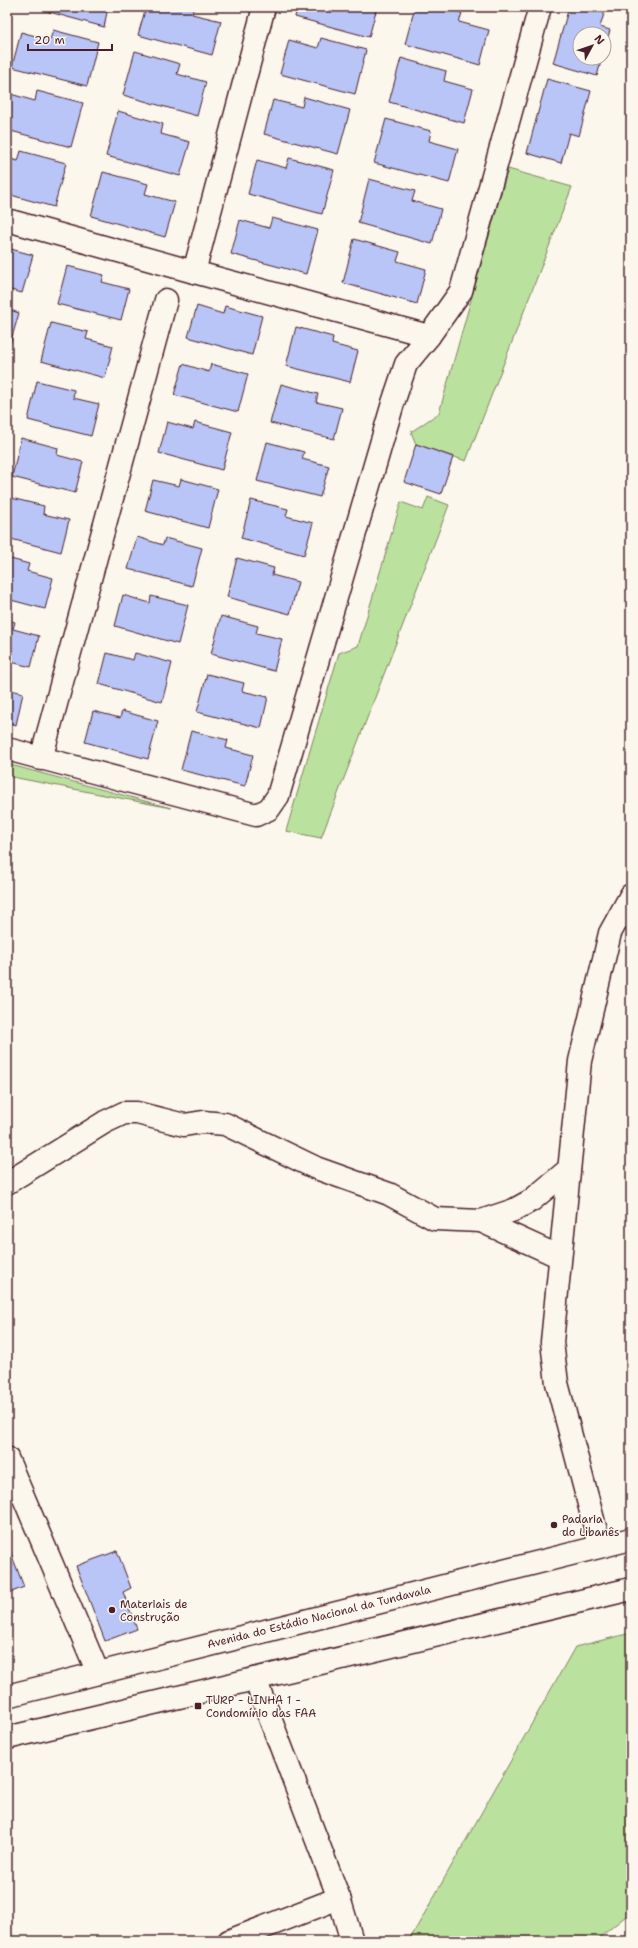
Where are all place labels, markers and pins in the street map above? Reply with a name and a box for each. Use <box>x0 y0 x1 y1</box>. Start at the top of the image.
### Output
place label: Padaria do Libanês <box>562 1512 619 1540</box>
marker: Padaria do Libanês <box>549 1520 559 1530</box>
place label: Materiais de Construção <box>120 1597 188 1625</box>
marker: Materiais de Construção <box>107 1605 117 1615</box>
place label: TURP - LINHA 1 - Condomínio das FAA <box>206 1693 316 1721</box>
marker: TURP - LINHA 1 - Condomínio das FAA <box>193 1701 203 1711</box>

